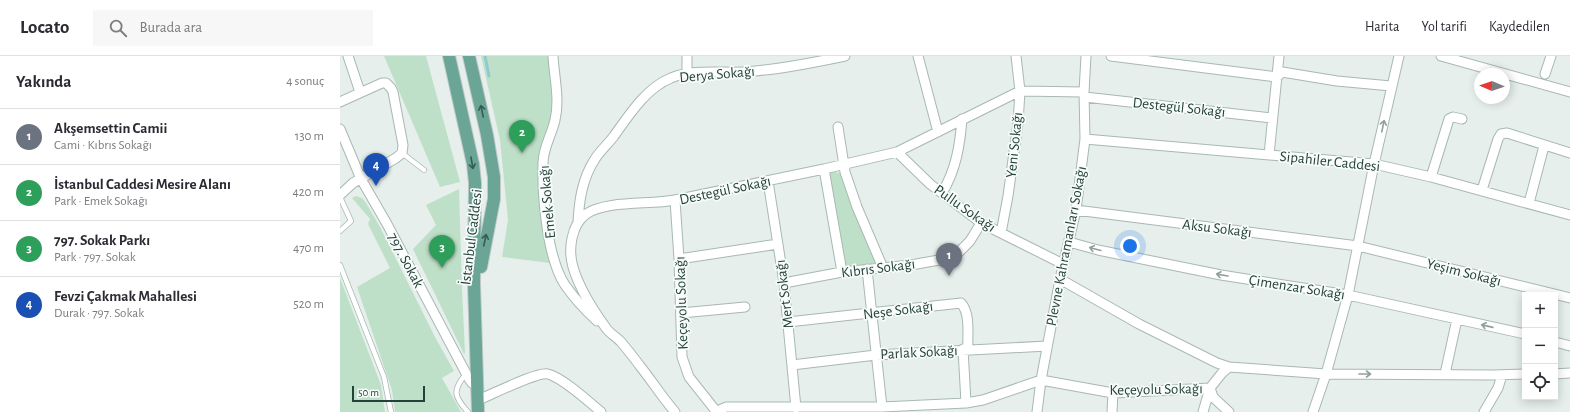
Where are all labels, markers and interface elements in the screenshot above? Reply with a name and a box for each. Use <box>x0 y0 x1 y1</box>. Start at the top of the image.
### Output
search box <box>93 10 373 46</box>
icon: search <box>107 17 129 39</box>
text: Locato <box>20 18 69 37</box>
text: Burada ara <box>139 20 202 35</box>
text: Harita <box>1365 20 1399 34</box>
text: Yol tarifi <box>1421 20 1467 34</box>
text: Kaydedilen <box>1489 20 1550 34</box>
street label: Derya Sokağı <box>679 64 755 85</box>
north arrow <box>1474 68 1510 104</box>
text: Yakında <box>16 73 72 90</box>
text: 4 sonuç <box>286 75 324 88</box>
street label: Destegül Sokağı <box>1132 95 1226 120</box>
one-way arrow <box>477 105 485 118</box>
street label: Yeni Sokağı <box>1004 111 1025 179</box>
pin: 2 <box>509 120 535 153</box>
one-way arrow <box>1379 120 1387 133</box>
text: Akşemsettin Camii <box>54 121 167 136</box>
text: 1 <box>27 130 31 143</box>
text: 130 m <box>295 130 324 143</box>
text: Cami · Kıbrıs Sokağı <box>54 139 152 152</box>
street label: Sipahiler Caddesi <box>1279 149 1381 174</box>
pin: 4 <box>363 153 389 186</box>
one-way arrow <box>469 156 477 169</box>
street label: Emek Sokağı <box>537 165 558 239</box>
street label: Plevne Kahramanları Sokağı <box>1044 165 1089 327</box>
street label: Destegül Sokağı <box>678 173 772 208</box>
text: İstanbul Caddesi Mesire Alanı <box>54 177 231 192</box>
street label: Pullu Sokağı <box>931 182 998 235</box>
text: 2 <box>26 186 32 199</box>
text: 420 m <box>292 186 324 199</box>
street label: İstanbul Caddesi <box>456 188 485 286</box>
text: Park · Emek Sokağı <box>54 195 148 208</box>
street label: Aksu Sokağı <box>1181 217 1252 240</box>
street label: 797. Sokak <box>385 230 426 290</box>
text: 797. Sokak Parkı <box>54 233 150 248</box>
one-way arrow <box>482 233 490 246</box>
pin: 3 <box>429 235 455 268</box>
your location <box>1120 236 1140 256</box>
text: 3 <box>26 242 32 255</box>
text: 470 m <box>293 242 324 255</box>
pin: 1 <box>936 243 962 276</box>
one-way arrow <box>1088 245 1101 252</box>
text: Park · 797. Sokak <box>54 251 136 264</box>
street label: Keçeyolu Sokağı <box>672 256 691 350</box>
street label: Yeşim Sokağı <box>1425 256 1503 289</box>
street label: Kıbrıs Sokağı <box>840 257 916 280</box>
street label: Mert Sokağı <box>773 259 796 329</box>
one-way arrow <box>1216 271 1229 279</box>
street label: Çimenzar Sokağı <box>1248 273 1346 302</box>
text: Fevzi Çakmak Mahallesi <box>54 289 197 304</box>
map controls <box>1522 292 1558 400</box>
button: + <box>1522 292 1558 328</box>
text: 4 <box>26 298 32 311</box>
text: 520 m <box>293 298 324 311</box>
street label: Neşe Sokağı <box>862 299 934 322</box>
text: Durak · 797. Sokak <box>54 307 144 320</box>
one-way arrow <box>1481 321 1494 329</box>
button: − <box>1522 328 1558 364</box>
street label: Parlak Sokağı <box>880 343 958 362</box>
button: locate <box>1522 364 1558 400</box>
one-way arrow <box>1358 370 1371 378</box>
street label: Keçeyolu Sokağı <box>1109 381 1203 398</box>
scale bar <box>352 384 425 403</box>
text: 50 m <box>358 387 379 398</box>

